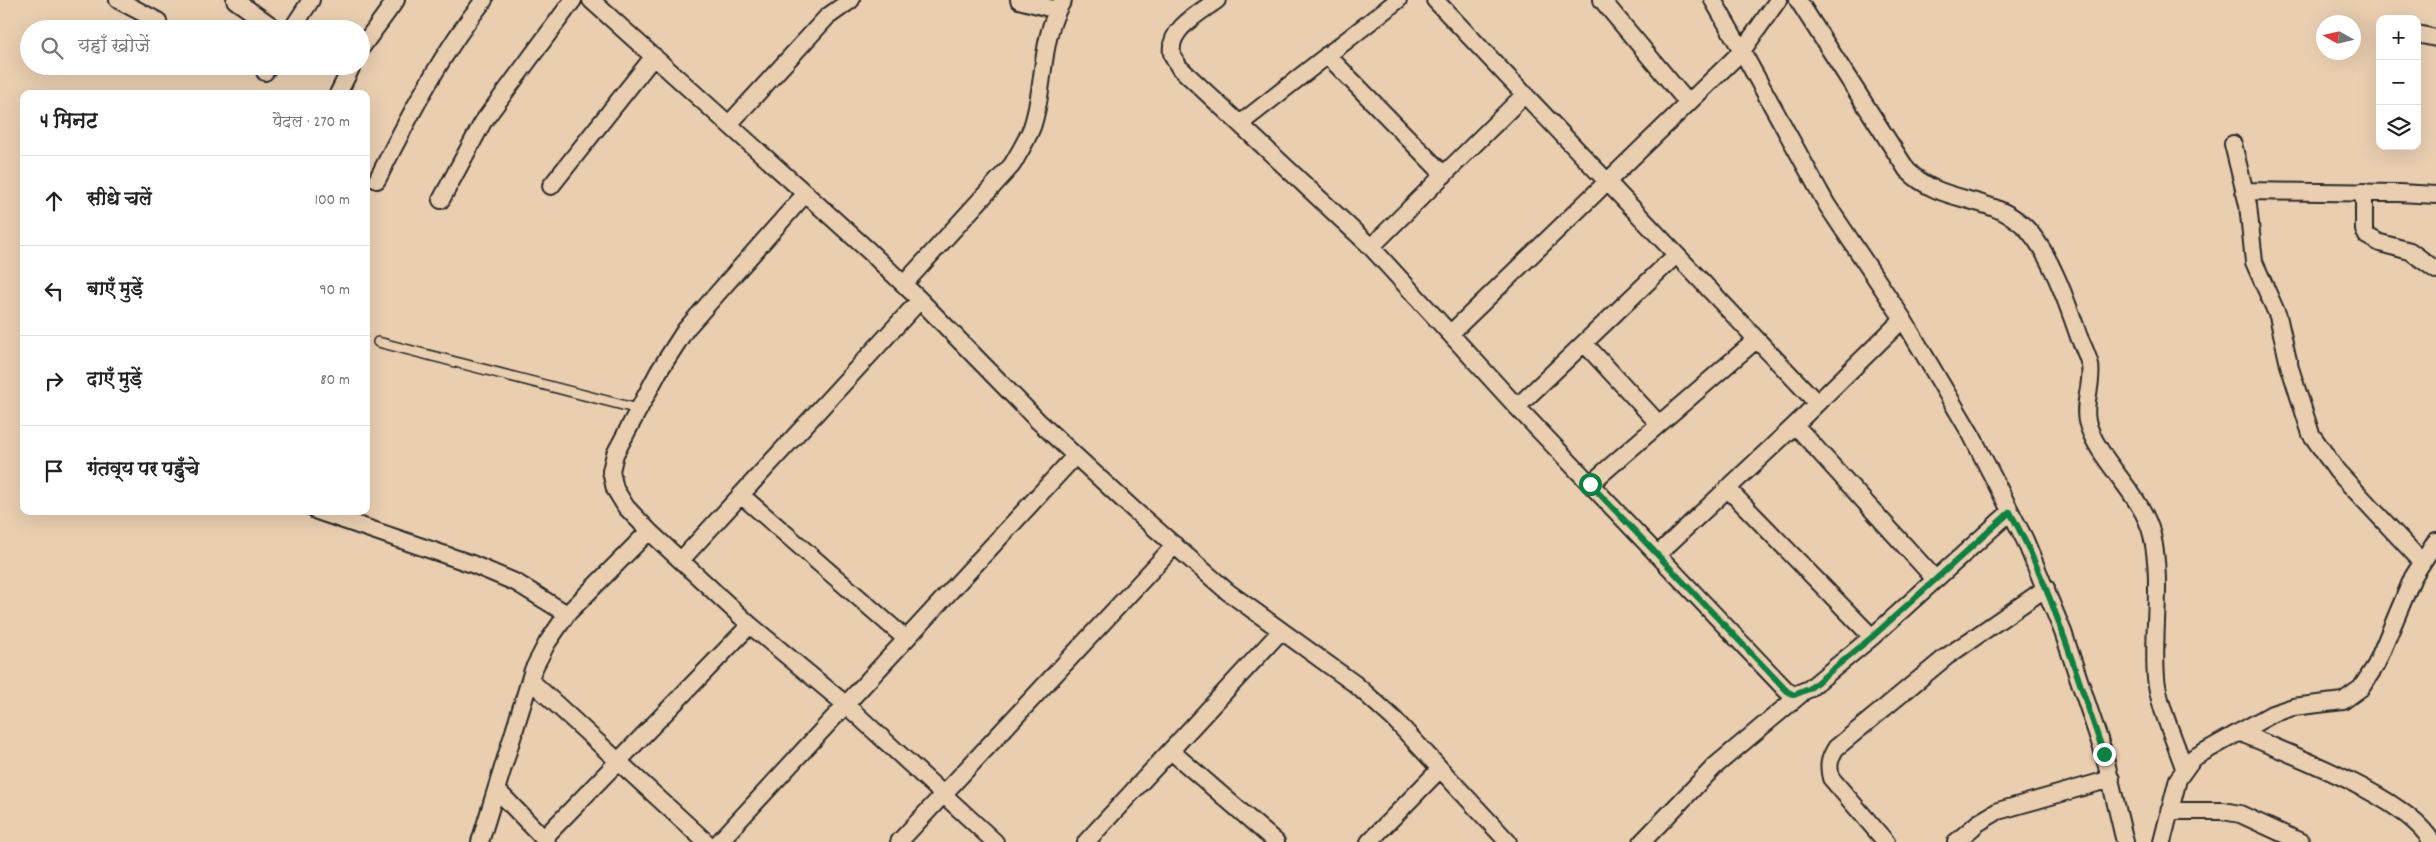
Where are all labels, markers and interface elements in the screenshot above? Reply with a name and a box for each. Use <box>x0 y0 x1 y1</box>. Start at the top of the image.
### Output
north arrow <box>2316 15 2361 60</box>
map controls <box>2376 15 2421 150</box>
button: + <box>2376 15 2421 60</box>
search box <box>20 20 370 75</box>
icon: search <box>38 34 66 62</box>
text: यहाँ खोजें <box>78 34 150 61</box>
button: − <box>2376 60 2421 105</box>
button: layers <box>2376 105 2421 150</box>
text: 4 मिनट <box>40 108 98 138</box>
text: पैदल · 270 m <box>273 111 350 134</box>
icon: ahead <box>40 187 68 215</box>
text: सीधे चलें <box>87 187 152 214</box>
text: 100 m <box>314 189 350 212</box>
icon: left <box>40 277 68 305</box>
text: बाएँ मुड़ें <box>87 277 143 304</box>
text: 90 m <box>319 279 350 302</box>
icon: right <box>40 367 68 395</box>
text: दाएँ मुड़ें <box>87 367 142 394</box>
text: 80 m <box>320 369 350 392</box>
icon: arrive <box>40 457 68 485</box>
text: गंतव्य पर पहुँचे <box>87 457 199 484</box>
route start <box>1579 473 1602 496</box>
route end <box>2093 743 2116 766</box>

